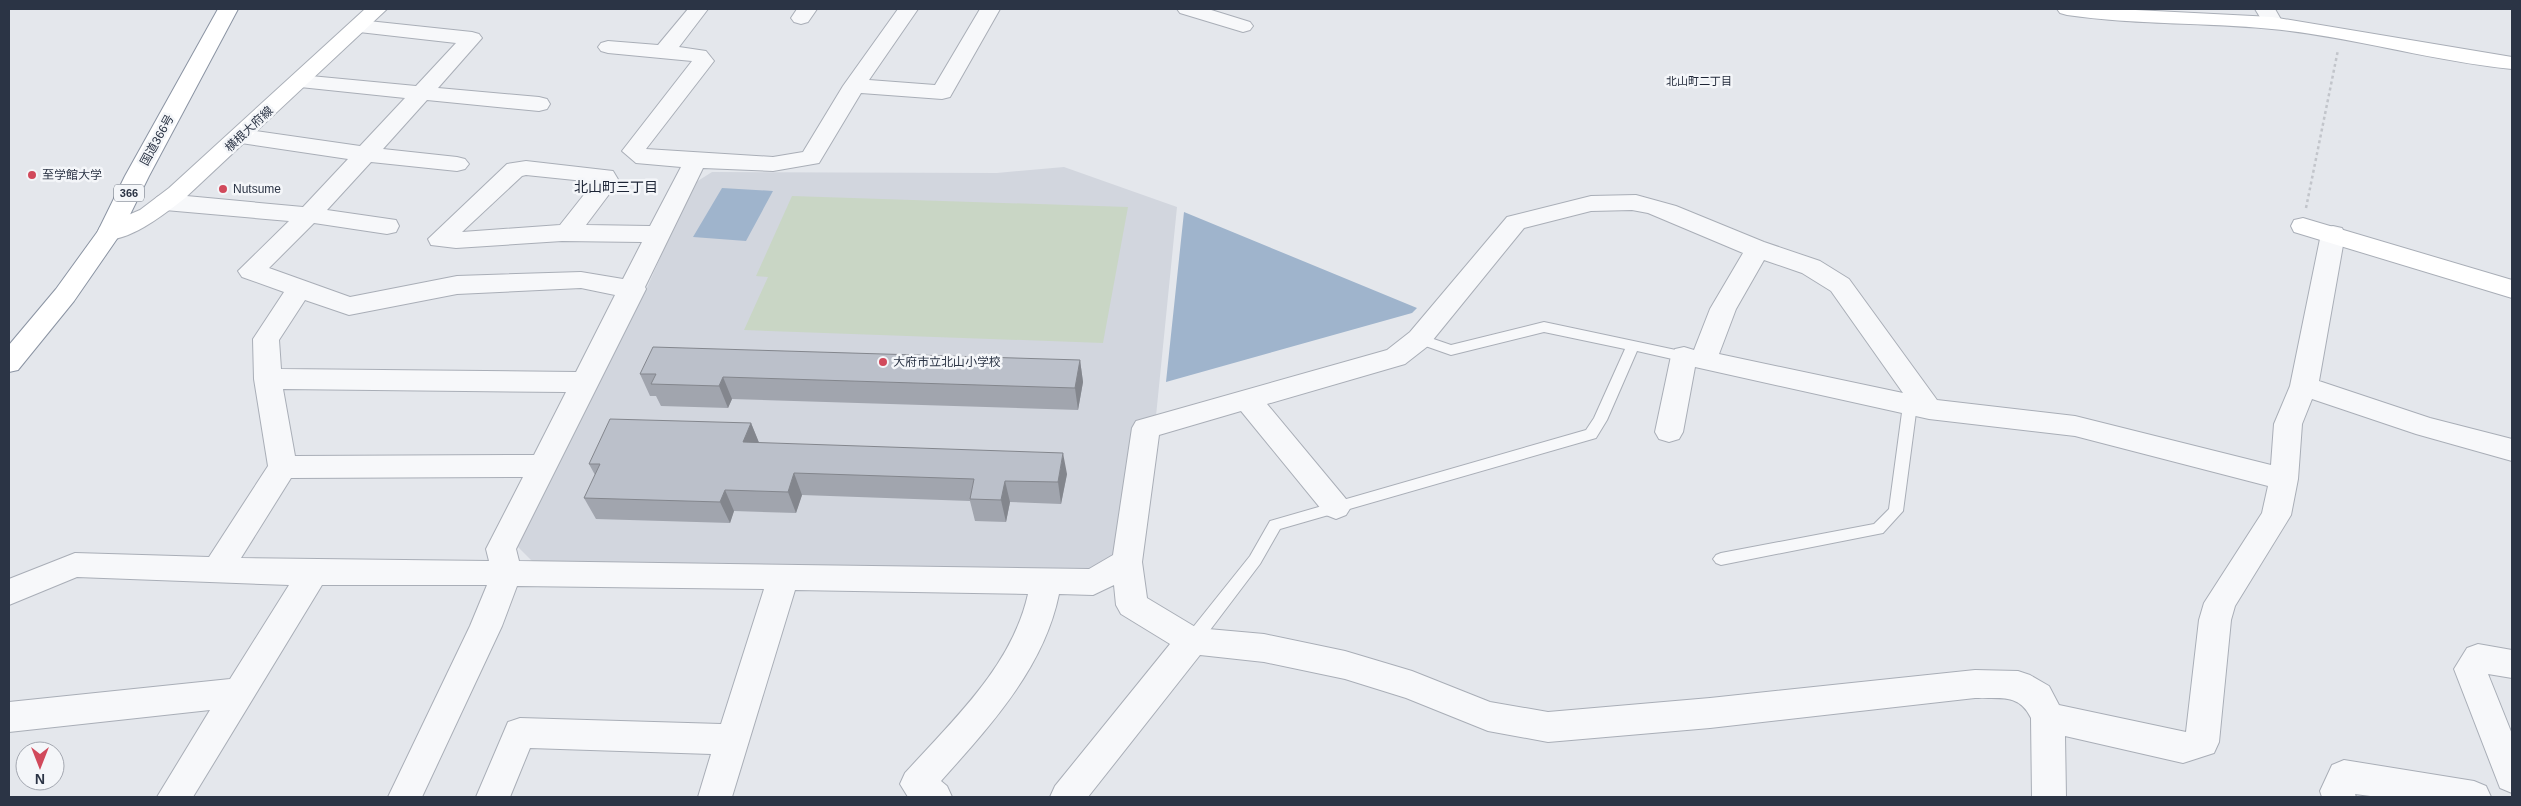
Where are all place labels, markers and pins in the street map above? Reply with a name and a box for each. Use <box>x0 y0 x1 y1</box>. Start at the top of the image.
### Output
place label: 至学館大学 <box>42 168 102 182</box>
marker: 至学館大学 <box>26 169 38 181</box>
place label: Nutsume <box>233 182 281 196</box>
marker: Nutsume <box>217 183 229 195</box>
place label: 大府市立北山小学校 <box>893 355 1001 369</box>
marker: 大府市立北山小学校 <box>877 356 889 368</box>

